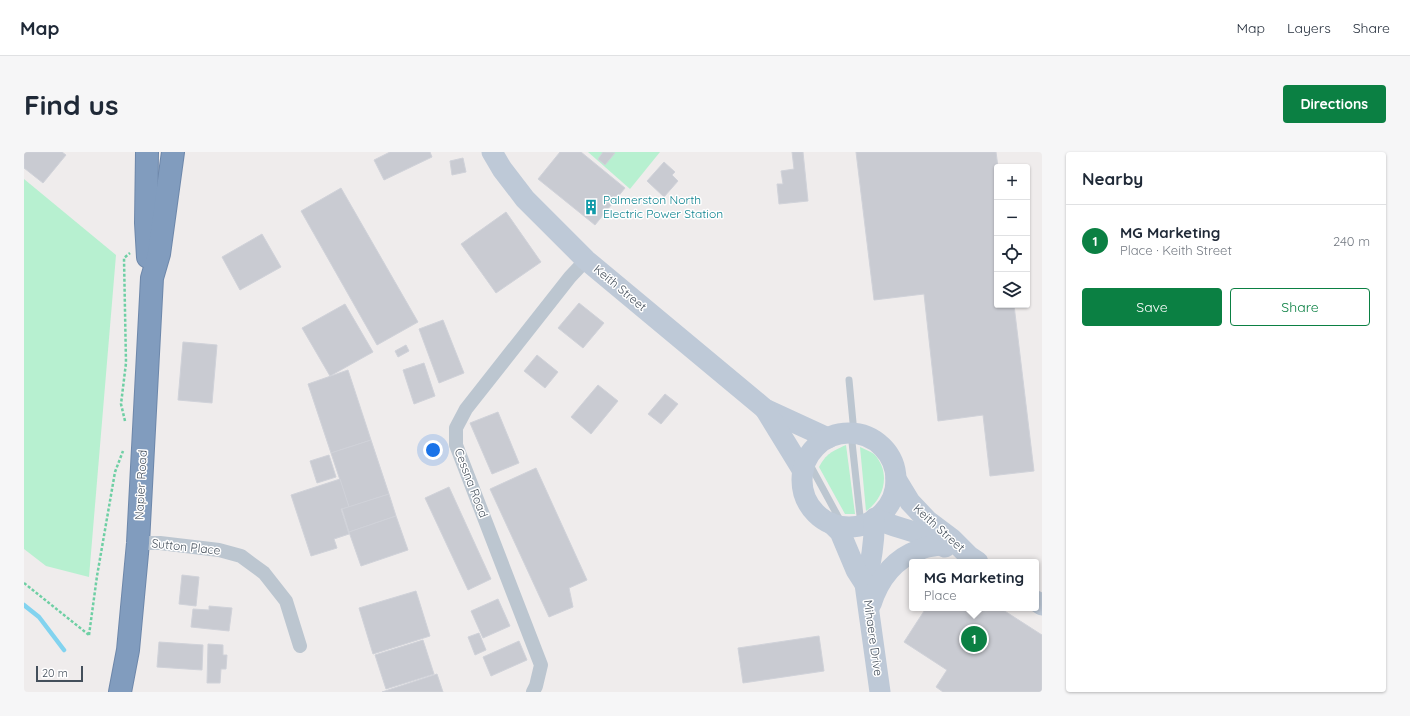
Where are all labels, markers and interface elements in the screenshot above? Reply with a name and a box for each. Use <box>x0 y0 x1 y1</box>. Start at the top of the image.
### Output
text: Map <box>20 16 59 40</box>
text: Map <box>1236 19 1265 37</box>
text: Layers <box>1287 19 1331 37</box>
text: Share <box>1353 19 1390 37</box>
button: Directions <box>1283 85 1386 123</box>
text: Find us <box>24 87 118 122</box>
map controls <box>994 164 1030 308</box>
button: + <box>994 164 1030 200</box>
text: Nearby <box>1082 168 1143 189</box>
place label: Palmerston North Electric Power Station <box>603 192 723 221</box>
building icon: Palmerston North Electric Power Station <box>582 198 600 216</box>
button: − <box>994 200 1030 236</box>
text: MG Marketing <box>1120 223 1220 242</box>
text: 1 <box>1092 233 1098 249</box>
text: 240 m <box>1333 233 1370 249</box>
button: locate <box>994 236 1030 272</box>
text: Place · Keith Street <box>1120 242 1232 258</box>
street label: Keith Street <box>591 261 650 314</box>
button: layers <box>994 272 1030 308</box>
button: Save <box>1082 288 1222 326</box>
button: Share <box>1230 288 1370 326</box>
your location <box>423 440 443 460</box>
street label: Cessna Road <box>451 446 492 520</box>
street label: Napier Road <box>131 449 150 520</box>
street label: Keith Street <box>910 501 968 555</box>
street label: Sutton Place <box>151 535 222 558</box>
popup <box>909 559 1039 611</box>
text: MG Marketing <box>924 568 1024 587</box>
text: Place <box>924 587 957 603</box>
street label: Mihaere Drive <box>861 599 886 677</box>
pin: 1 <box>961 624 987 654</box>
scale bar <box>36 664 83 683</box>
text: 20 m <box>42 666 68 680</box>

